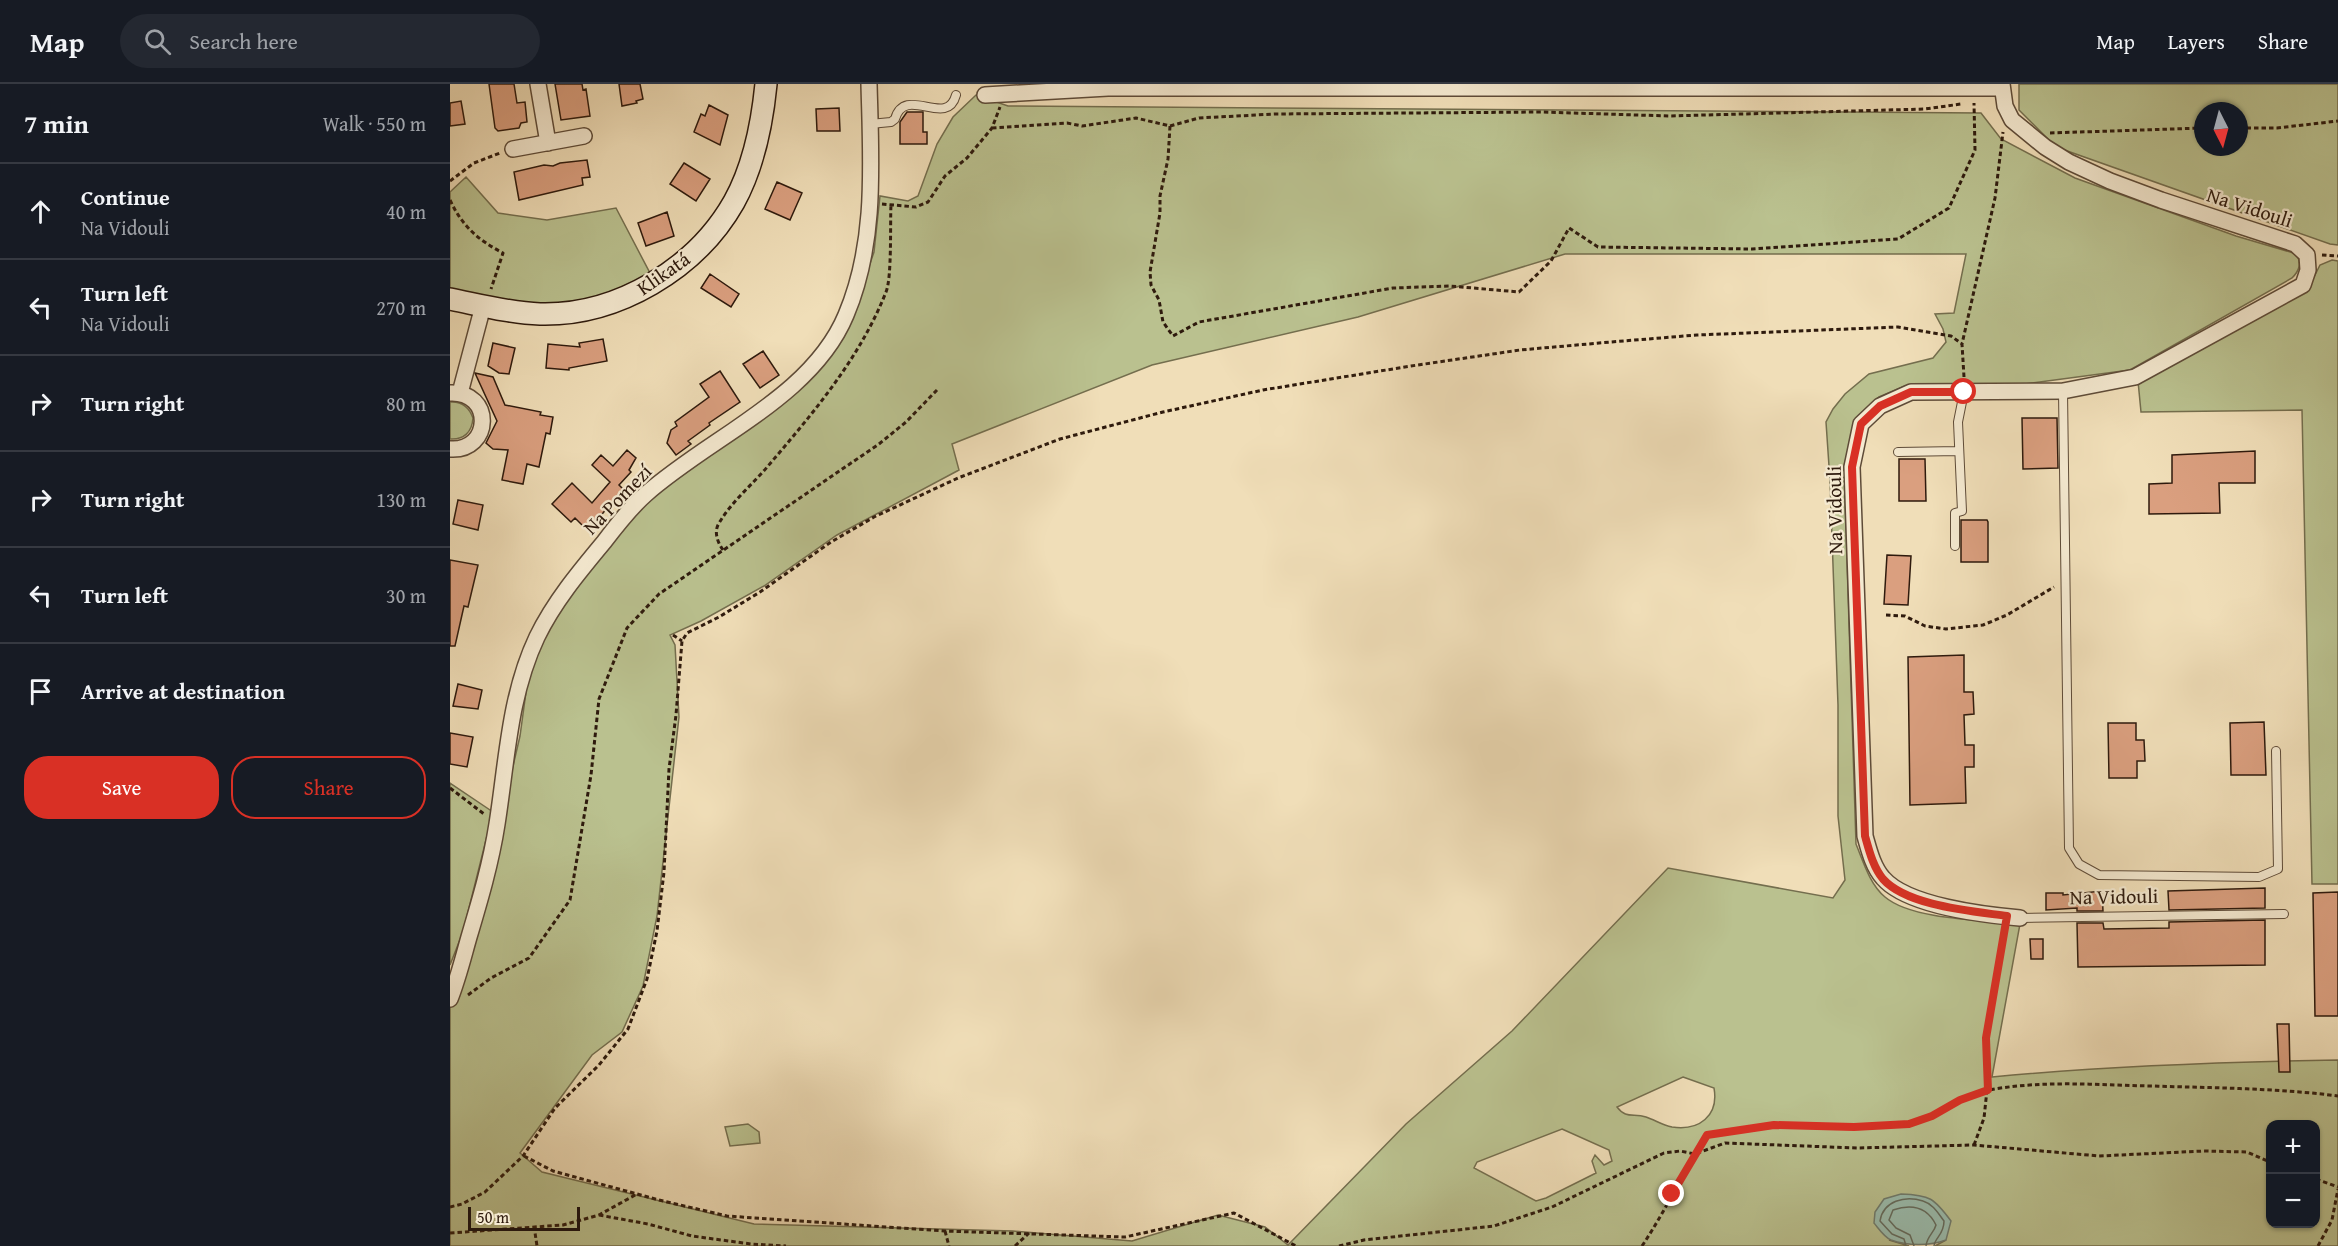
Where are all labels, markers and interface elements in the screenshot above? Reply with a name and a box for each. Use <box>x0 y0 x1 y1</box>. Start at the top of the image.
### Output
search box <box>120 14 540 68</box>
text: Map <box>30 21 84 62</box>
icon: search <box>141 25 174 58</box>
text: Search here <box>189 25 298 57</box>
text: Map <box>2096 26 2135 57</box>
text: Layers <box>2168 26 2225 57</box>
text: Share <box>2258 26 2308 57</box>
north arrow <box>2194 102 2248 156</box>
text: 7 min <box>24 104 89 143</box>
text: Walk · 550 m <box>323 109 426 138</box>
street label: Na Vidouli <box>2203 180 2297 235</box>
text: Continue <box>81 181 170 213</box>
icon: ahead <box>24 195 57 228</box>
text: 40 m <box>386 197 426 226</box>
text: Na Vidouli <box>81 213 170 242</box>
street label: Klikatá <box>630 244 696 302</box>
text: Turn left <box>81 277 168 309</box>
icon: left <box>24 291 57 324</box>
text: 270 m <box>376 293 426 322</box>
text: Na Vidouli <box>81 309 170 338</box>
route start <box>1950 378 1976 404</box>
icon: right <box>24 387 57 420</box>
text: Turn right <box>81 387 184 419</box>
text: 80 m <box>386 389 426 418</box>
street label: Na Pomezí <box>576 457 658 541</box>
street label: Na Vidouli <box>1819 465 1849 555</box>
icon: right <box>24 483 57 516</box>
text: Turn right <box>81 483 184 515</box>
text: 130 m <box>376 485 426 514</box>
icon: left <box>24 579 57 612</box>
text: Turn left <box>81 579 168 611</box>
text: 30 m <box>386 581 426 610</box>
icon: arrive <box>24 675 57 708</box>
text: Arrive at destination <box>81 675 285 707</box>
button: Save <box>24 756 219 819</box>
button: Share <box>231 756 426 819</box>
street label: Na Vidouli <box>2069 881 2159 911</box>
map controls <box>2266 1120 2320 1228</box>
button: + <box>2266 1120 2320 1174</box>
button: − <box>2266 1174 2320 1228</box>
route end <box>1658 1180 1684 1206</box>
scale bar <box>468 1204 580 1232</box>
text: 50 m <box>477 1205 509 1229</box>

